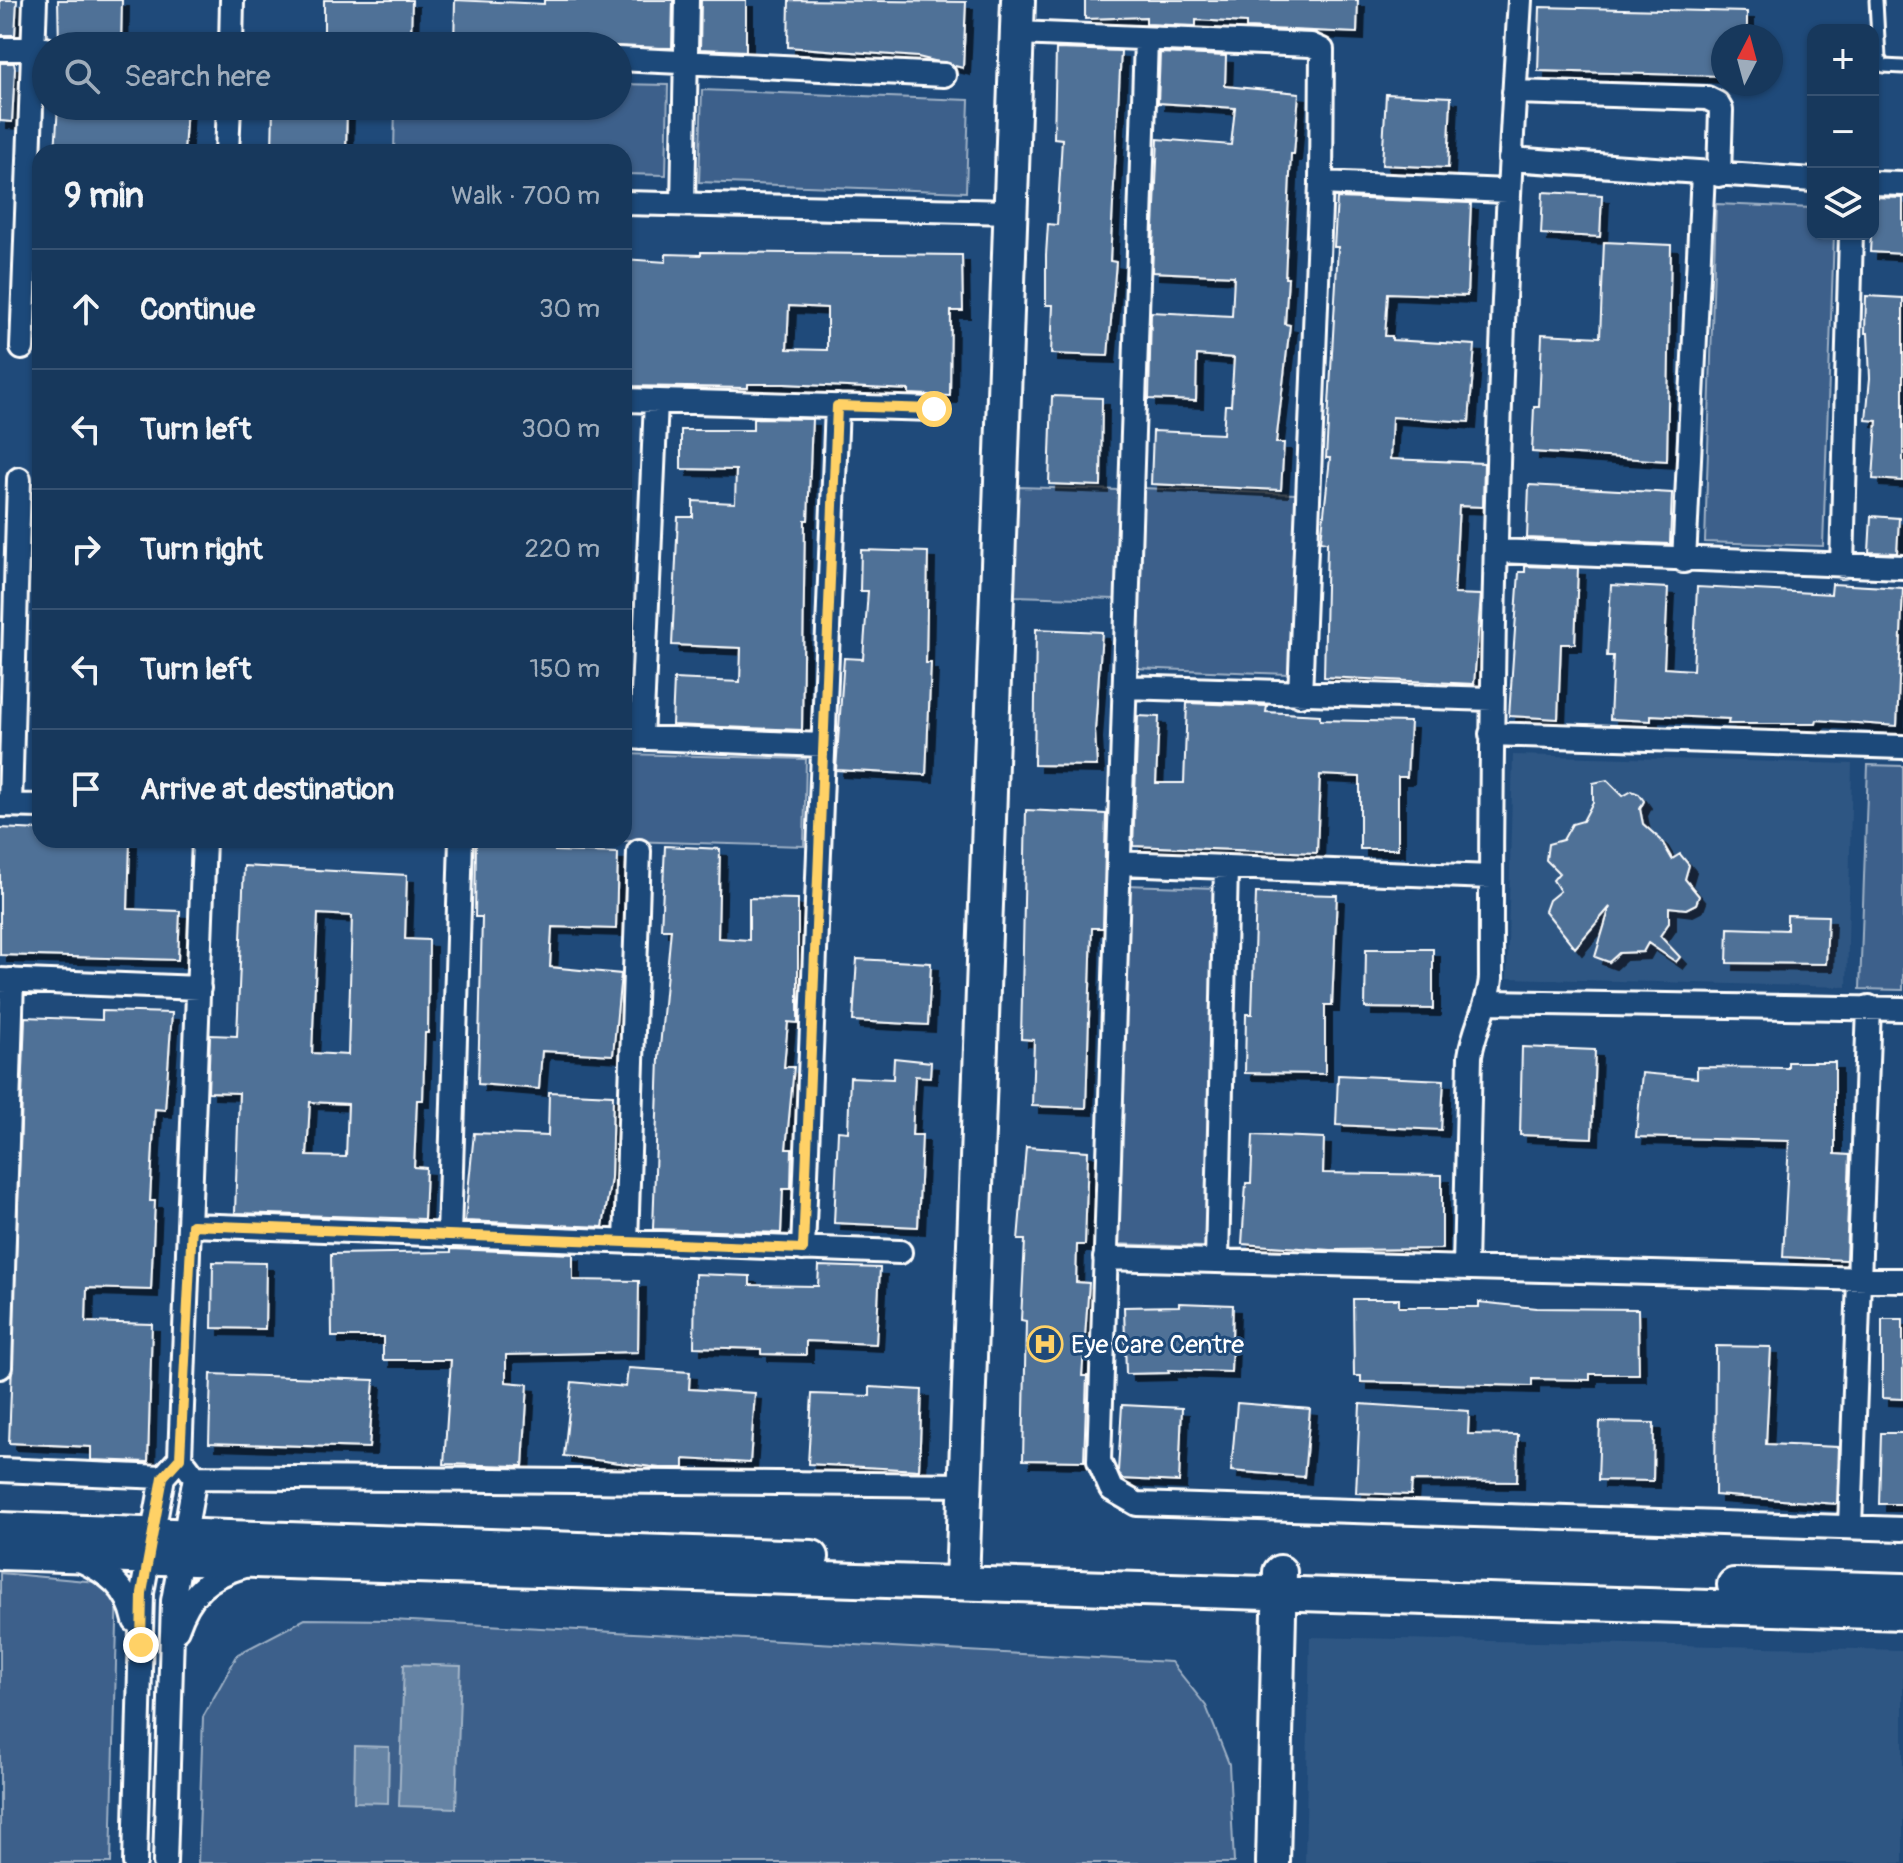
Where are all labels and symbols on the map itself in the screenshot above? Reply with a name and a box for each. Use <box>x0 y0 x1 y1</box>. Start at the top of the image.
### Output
north arrow <box>1711 24 1783 96</box>
route start <box>916 391 952 427</box>
hospital icon: Eye Care Centre <box>1026 1325 1064 1363</box>
place label: Eye Care Centre <box>1071 1329 1244 1361</box>
route end <box>123 1627 159 1663</box>

